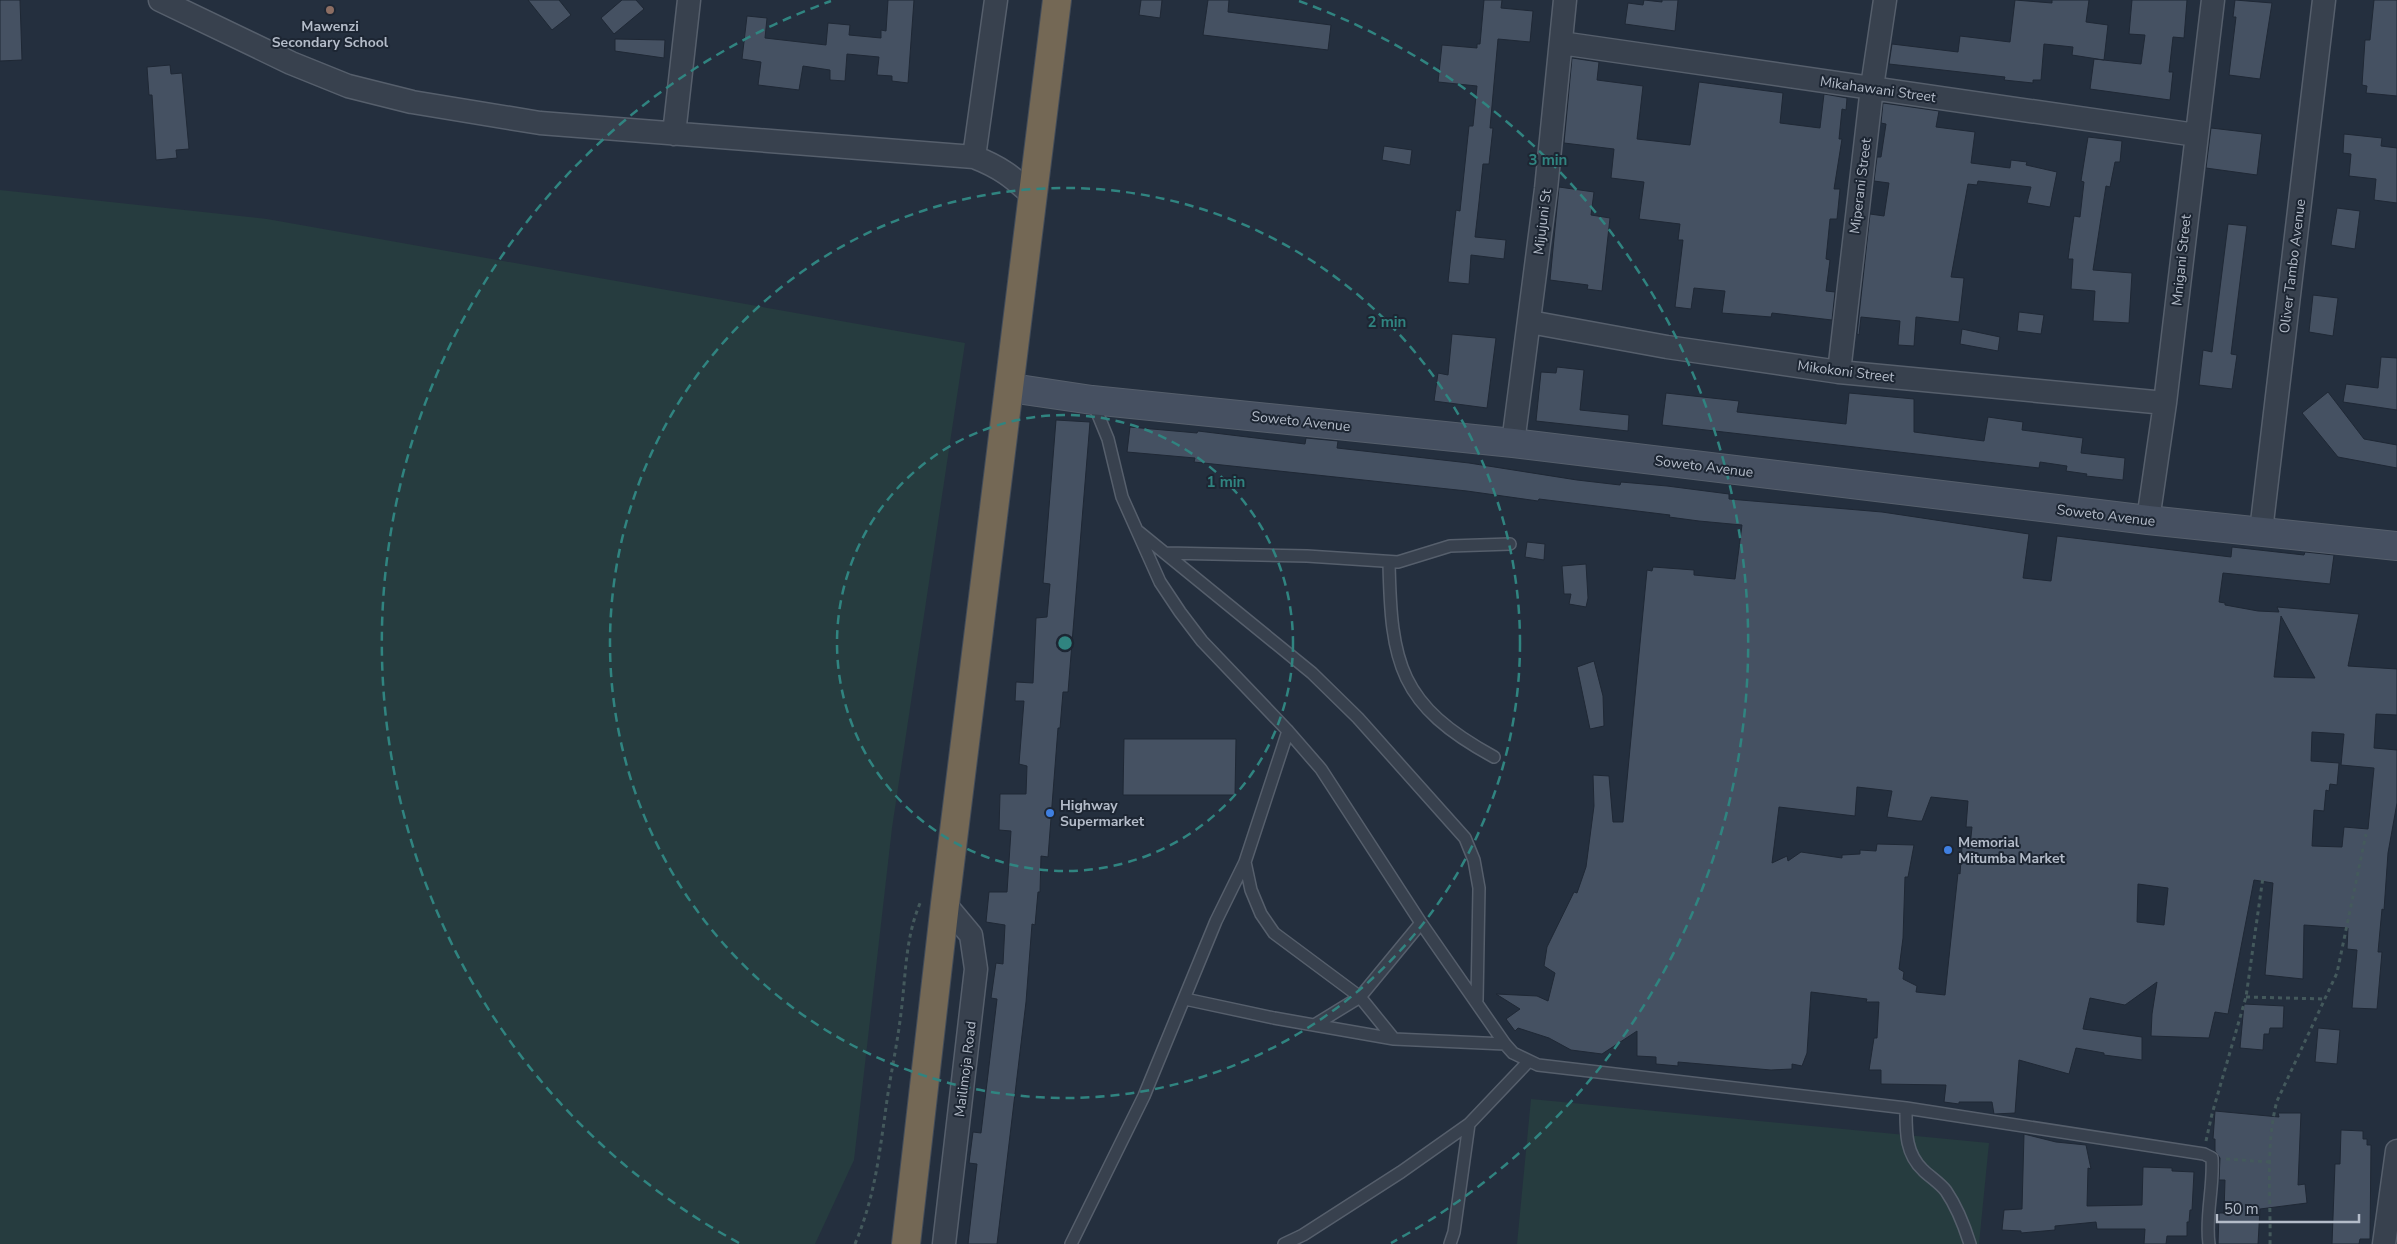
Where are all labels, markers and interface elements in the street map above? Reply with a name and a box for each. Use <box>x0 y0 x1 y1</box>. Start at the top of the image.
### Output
marker: Mawenzi Secondary School <box>324 4 336 16</box>
place label: Mawenzi Secondary School <box>272 17 389 52</box>
street label: Mikahawani Street <box>1819 72 1937 107</box>
street label: Miperani Street <box>1845 137 1876 235</box>
text: 3 min <box>1529 150 1567 170</box>
street label: Mijujuni St <box>1529 188 1556 256</box>
street label: Oliver Tambo Avenue <box>2275 198 2310 334</box>
street label: Mnigani Street <box>2167 213 2196 307</box>
text: 2 min <box>1368 312 1406 332</box>
street label: Mikokoni Street <box>1796 356 1896 387</box>
street label: Soweto Avenue <box>1251 407 1351 436</box>
street label: Soweto Avenue <box>1654 451 1754 482</box>
text: 1 min <box>1207 472 1245 492</box>
street label: Soweto Avenue <box>2056 500 2156 531</box>
centre of rings <box>1056 634 1074 652</box>
place label: Highway Supermarket <box>1060 796 1145 831</box>
marker: Highway Supermarket <box>1044 807 1056 819</box>
place label: Memorial Mitumba Market <box>1958 833 2066 868</box>
marker: Memorial Mitumba Market <box>1942 844 1954 856</box>
street label: Mailimoja Road <box>950 1020 981 1118</box>
scale bar <box>2217 1192 2360 1224</box>
text: 50 m <box>2224 1199 2259 1219</box>

